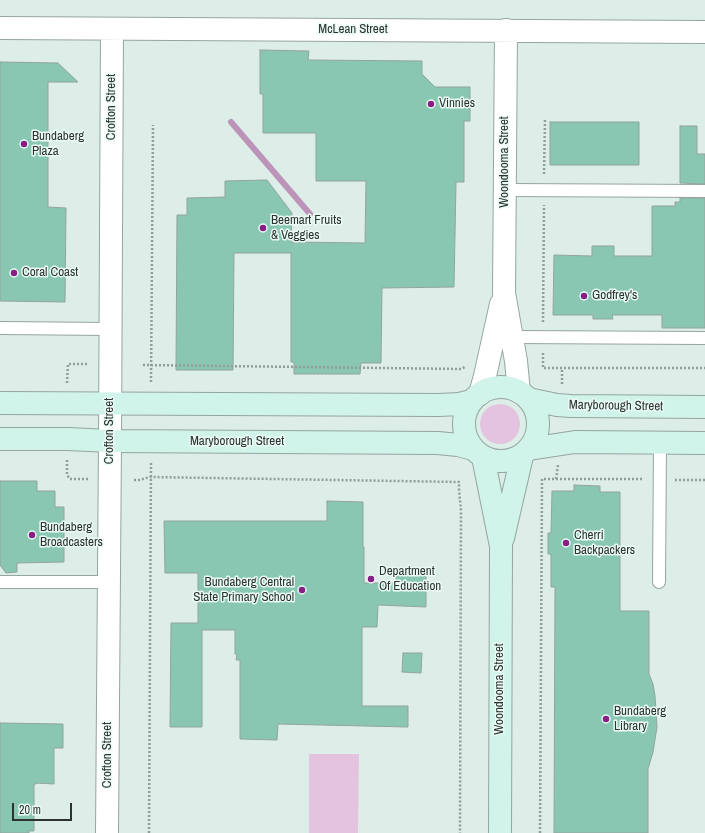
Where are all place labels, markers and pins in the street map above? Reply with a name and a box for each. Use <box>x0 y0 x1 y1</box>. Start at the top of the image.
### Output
place label: Vinnies <box>439 96 475 112</box>
marker: Vinnies <box>426 99 436 109</box>
place label: Bundaberg Plaza <box>32 129 84 160</box>
marker: Bundaberg Plaza <box>19 139 29 149</box>
place label: Beemart Fruits & Veggies <box>271 213 341 244</box>
marker: Beemart Fruits & Veggies <box>258 223 268 233</box>
place label: Coral Coast <box>22 265 78 281</box>
marker: Coral Coast <box>9 268 19 278</box>
place label: Godfrey's <box>592 288 637 304</box>
marker: Godfrey's <box>579 291 589 301</box>
place label: Bundaberg Broadcasters <box>40 520 103 551</box>
place label: Cherri Backpackers <box>574 528 635 559</box>
marker: Bundaberg Broadcasters <box>27 530 37 540</box>
marker: Cherri Backpackers <box>561 538 571 548</box>
place label: Department Of Education <box>379 564 441 595</box>
marker: Department Of Education <box>366 574 376 584</box>
place label: Bundaberg Central State Primary School <box>193 575 294 606</box>
marker: Bundaberg Central State Primary School <box>297 585 307 595</box>
place label: Bundaberg Library <box>614 704 666 735</box>
marker: Bundaberg Library <box>601 714 611 724</box>

